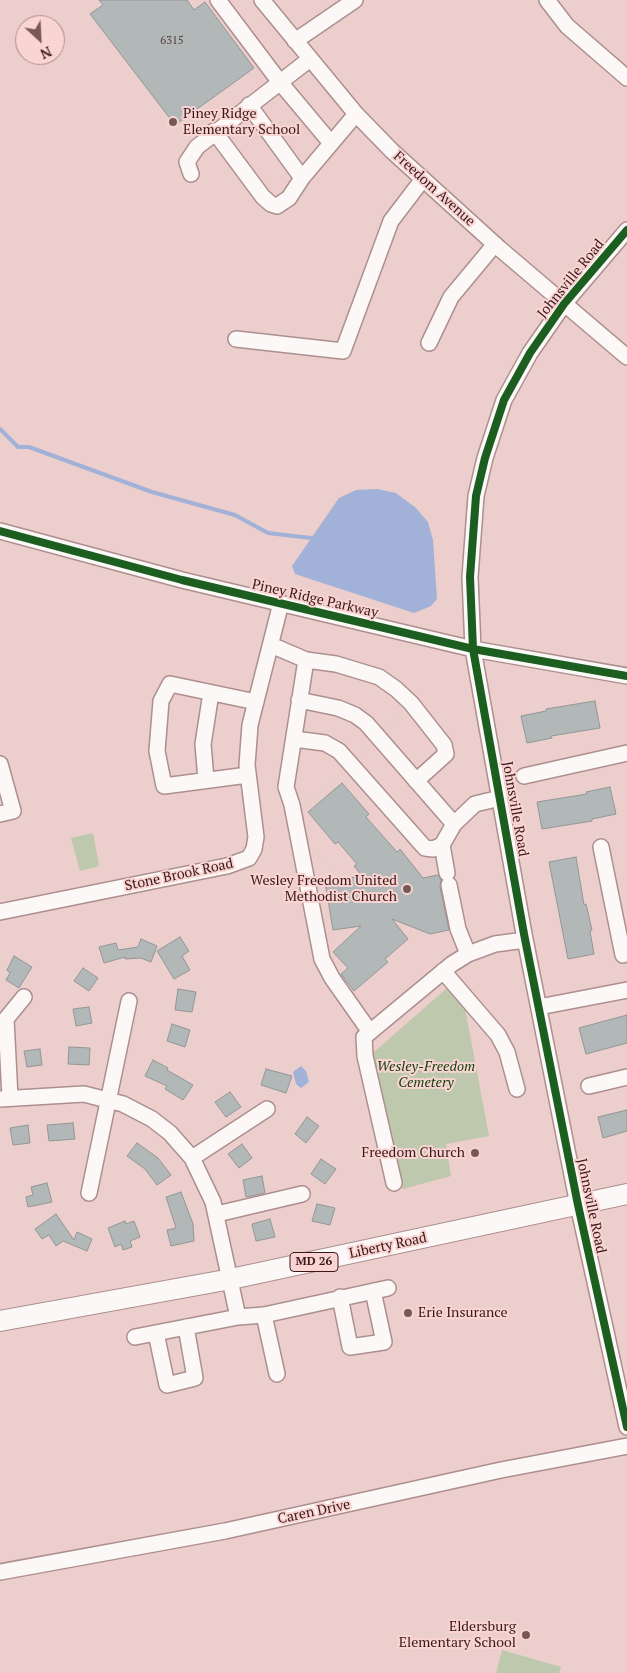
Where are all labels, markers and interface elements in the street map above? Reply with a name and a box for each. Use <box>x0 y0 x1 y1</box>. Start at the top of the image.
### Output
north arrow <box>15 15 65 65</box>
house number: 6315 <box>160 34 184 48</box>
text: N <box>37 42 55 64</box>
place label: Piney Ridge Elementary School <box>183 106 300 138</box>
marker: Piney Ridge Elementary School <box>167 116 179 128</box>
street label: Freedom Avenue <box>390 148 478 230</box>
street label: Johnsville Road <box>534 236 608 322</box>
street label: Piney Ridge Parkway <box>250 576 380 622</box>
street label: Johnsville Road <box>498 760 532 858</box>
street label: Stone Brook Road <box>123 855 235 895</box>
place label: Wesley Freedom United Methodist Church <box>250 873 397 906</box>
marker: Wesley Freedom United Methodist Church <box>401 883 413 895</box>
park label: Wesley-Freedom Cemetery <box>377 1059 475 1092</box>
place label: Freedom Church <box>362 1145 465 1161</box>
marker: Freedom Church <box>469 1147 481 1159</box>
street label: Johnsville Road <box>573 1157 609 1255</box>
street label: Liberty Road <box>348 1230 428 1262</box>
road number: MD 26 <box>290 1252 338 1272</box>
place label: Erie Insurance <box>418 1305 508 1321</box>
marker: Erie Insurance <box>402 1307 414 1319</box>
street label: Caren Drive <box>276 1496 352 1528</box>
place label: Eldersburg Elementary School <box>399 1619 516 1651</box>
marker: Eldersburg Elementary School <box>520 1629 532 1641</box>

